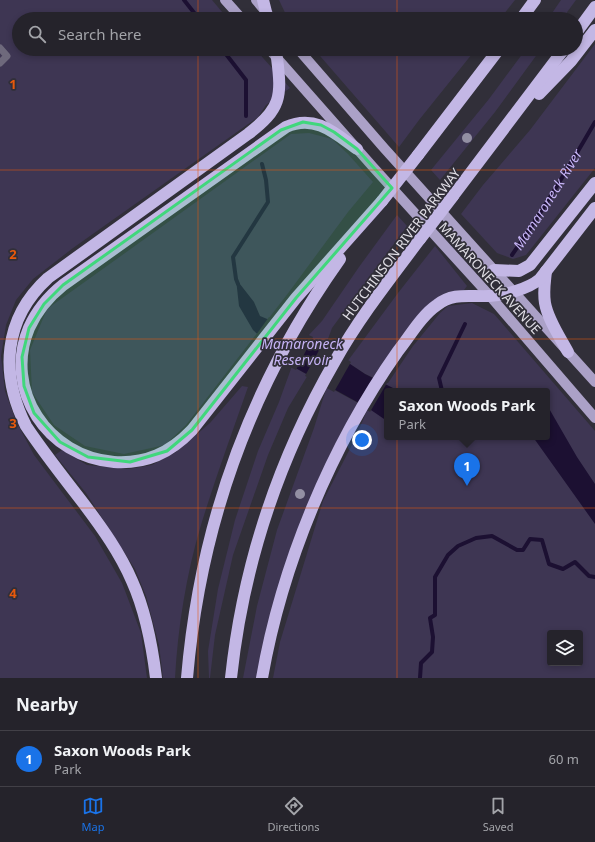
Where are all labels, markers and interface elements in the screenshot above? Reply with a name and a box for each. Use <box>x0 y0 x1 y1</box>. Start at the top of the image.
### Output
search box <box>12 12 583 56</box>
icon: search <box>26 23 48 45</box>
text: Search here <box>58 24 141 44</box>
text: 1 <box>9 75 17 93</box>
water label: Mamaroneck River <box>508 145 586 253</box>
street label: HUTCHINSON RIVER PARKWAY <box>338 164 465 324</box>
street label: MAMARONECK AVENUE <box>435 218 545 338</box>
text: 2 <box>9 245 17 263</box>
water label: Mamaroneck Reservoir <box>261 334 344 369</box>
popup <box>384 388 550 440</box>
text: Saxon Woods Park <box>399 395 535 415</box>
text: 3 <box>9 414 17 432</box>
text: Park <box>399 415 426 433</box>
your location <box>352 430 372 450</box>
pin: 1 <box>454 453 480 486</box>
text: 4 <box>9 584 17 602</box>
map controls <box>547 630 583 666</box>
button: layers <box>547 630 583 666</box>
text: Nearby <box>16 693 78 716</box>
text: Saxon Woods Park <box>54 740 191 760</box>
text: 1 <box>25 750 33 768</box>
text: 60 m <box>549 750 579 768</box>
text: Park <box>54 760 81 778</box>
tab: Map <box>82 795 104 834</box>
tab: Directions <box>267 795 320 834</box>
tab: Saved <box>483 795 513 834</box>

